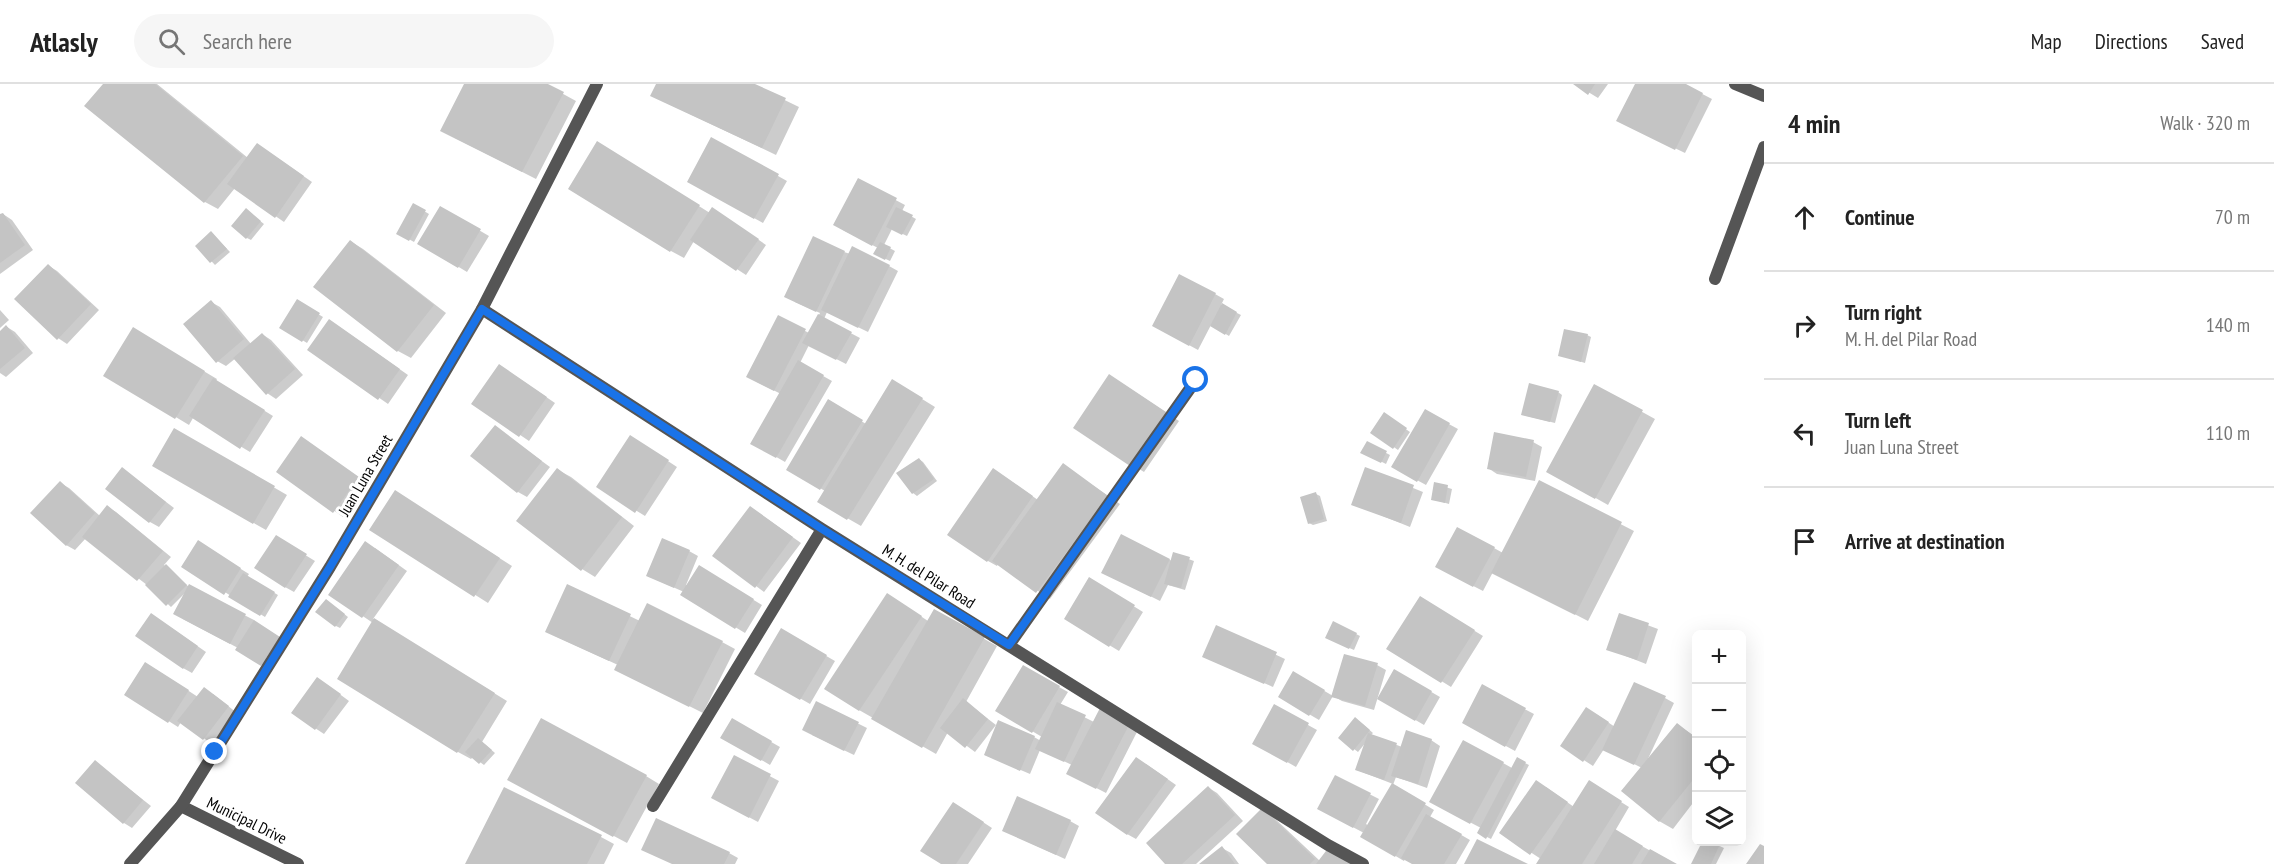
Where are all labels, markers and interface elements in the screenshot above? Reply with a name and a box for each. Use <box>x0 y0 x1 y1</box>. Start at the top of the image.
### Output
search box <box>134 14 554 68</box>
text: Atlasly <box>30 23 98 60</box>
icon: search <box>155 25 188 58</box>
text: Search here <box>203 27 292 55</box>
text: Map <box>2031 28 2062 55</box>
text: Directions <box>2095 28 2168 55</box>
text: Saved <box>2201 28 2244 55</box>
text: 4 min <box>1788 107 1841 140</box>
text: Walk · 320 m <box>2160 110 2250 136</box>
icon: ahead <box>1788 201 1821 234</box>
text: Continue <box>1845 203 1915 231</box>
text: 70 m <box>2215 204 2250 230</box>
text: Turn right <box>1845 298 1922 326</box>
icon: right <box>1788 309 1821 342</box>
text: 140 m <box>2206 312 2250 338</box>
text: M. H. del Pilar Road <box>1845 326 1977 352</box>
route start <box>1182 366 1208 392</box>
text: Turn left <box>1845 406 1911 434</box>
icon: left <box>1788 417 1821 450</box>
text: 110 m <box>2206 420 2250 446</box>
street label: Juan Luna Street <box>333 430 397 520</box>
text: Juan Luna Street <box>1845 434 1959 460</box>
icon: arrive <box>1788 525 1821 558</box>
text: Arrive at destination <box>1845 527 2005 555</box>
street label: M. H. del Pilar Road <box>879 540 979 613</box>
map controls <box>1692 630 1746 846</box>
button: + <box>1692 630 1746 684</box>
button: − <box>1692 684 1746 738</box>
route end <box>201 738 227 764</box>
button: locate <box>1692 738 1746 792</box>
street label: Municipal Drive <box>204 792 290 848</box>
button: layers <box>1692 792 1746 846</box>

